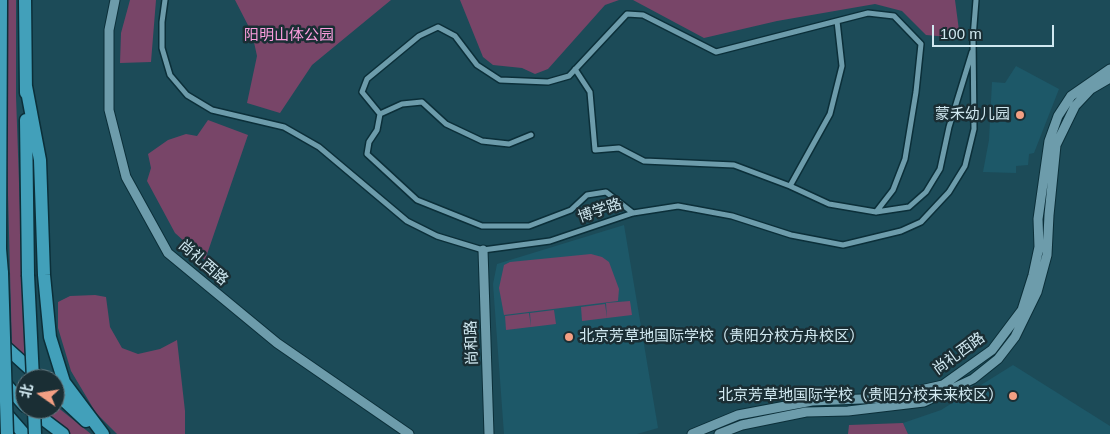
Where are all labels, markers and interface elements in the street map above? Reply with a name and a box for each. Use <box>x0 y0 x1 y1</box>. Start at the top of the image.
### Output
scale bar <box>935 15 1058 47</box>
text: 100 m <box>940 25 982 42</box>
park label: 阳明山体公园 <box>244 27 334 45</box>
place label: 蒙禾幼儿园 <box>935 106 1010 124</box>
marker: 蒙禾幼儿园 <box>1014 109 1026 121</box>
street label: 博学路 <box>576 195 624 227</box>
street label: 尚礼西路 <box>174 237 232 289</box>
street label: 尚和路 <box>462 320 482 366</box>
place label: 北京芳草地国际学校（贵阳分校方舟校区） <box>579 328 864 346</box>
street label: 尚礼西路 <box>929 329 989 379</box>
marker: 北京芳草地国际学校（贵阳分校方舟校区） <box>563 331 575 343</box>
north arrow <box>15 369 65 419</box>
text: 北 <box>17 382 36 399</box>
place label: 北京芳草地国际学校（贵阳分校未来校区） <box>718 387 1003 405</box>
marker: 北京芳草地国际学校（贵阳分校未来校区） <box>1007 390 1019 402</box>

